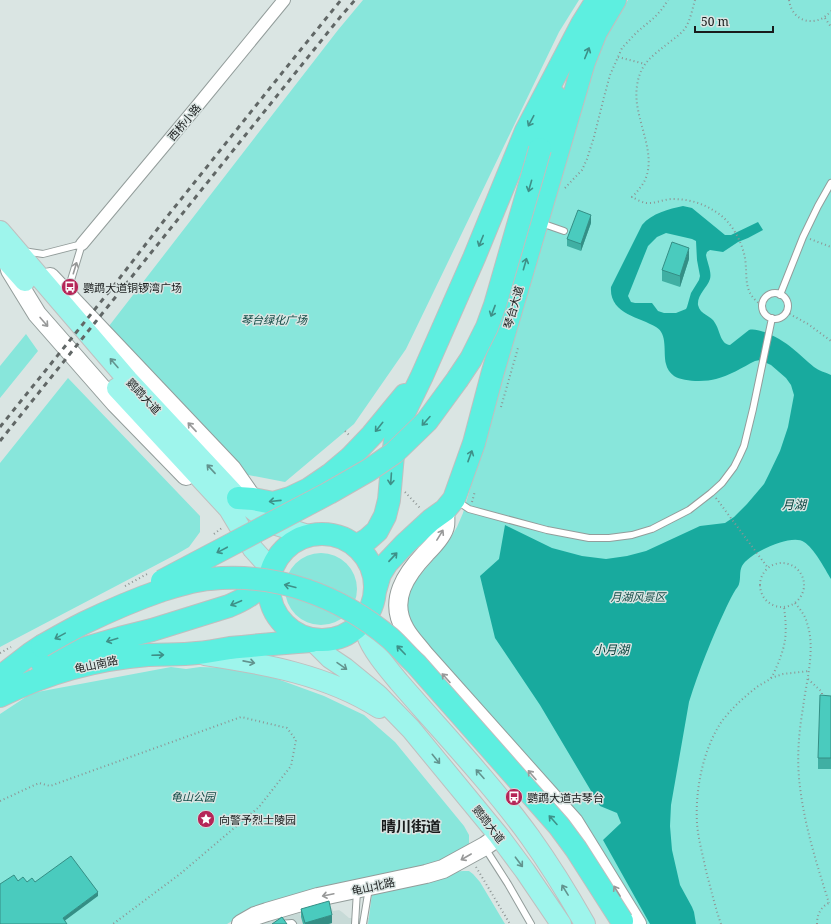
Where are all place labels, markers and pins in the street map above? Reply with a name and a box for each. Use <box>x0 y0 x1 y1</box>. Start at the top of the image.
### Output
bus stop icon: 鹦鹉大道铜锣湾广场 <box>60 277 80 297</box>
place label: 鹦鹉大道铜锣湾广场 <box>83 280 182 295</box>
bus stop icon: 鹦鹉大道古琴台 <box>504 787 524 807</box>
place label: 鹦鹉大道古琴台 <box>527 790 604 805</box>
place icon: 向警予烈士陵园 <box>196 809 216 829</box>
place label: 向警予烈士陵园 <box>219 812 296 827</box>

